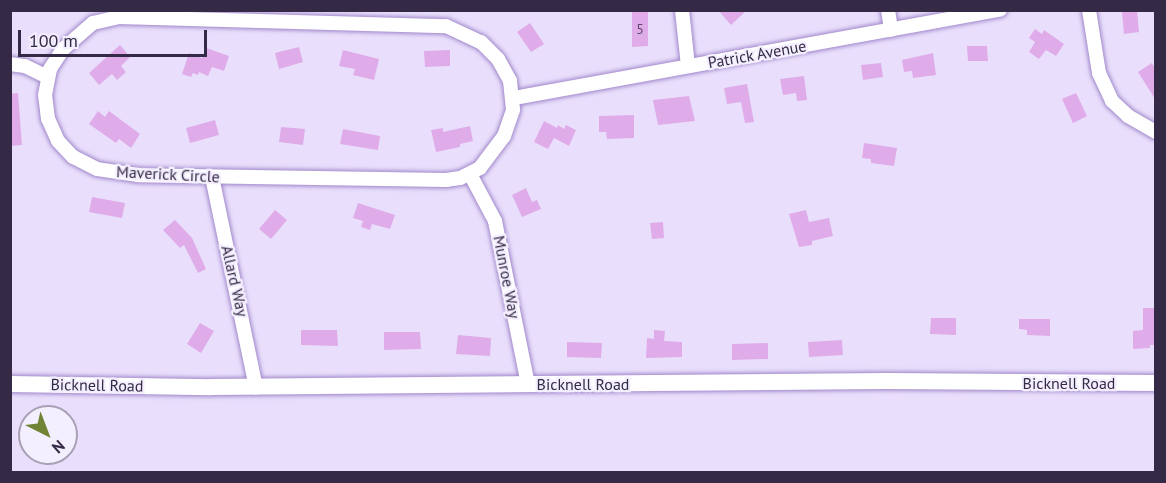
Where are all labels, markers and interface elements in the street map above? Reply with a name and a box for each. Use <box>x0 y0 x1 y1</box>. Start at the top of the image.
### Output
scale bar <box>21 18 210 56</box>
house number: 5 <box>636 21 644 37</box>
text: 100 m <box>29 29 78 52</box>
street label: Patrick Avenue <box>706 36 808 72</box>
street label: Maverick Circle <box>116 162 220 186</box>
street label: Munroe Way <box>490 234 524 320</box>
street label: Allard Way <box>217 243 253 319</box>
street label: Bicknell Road <box>1023 373 1115 393</box>
street label: Bicknell Road <box>537 374 629 394</box>
street label: Bicknell Road <box>50 375 144 395</box>
north arrow <box>18 405 78 465</box>
text: N <box>48 436 69 458</box>

